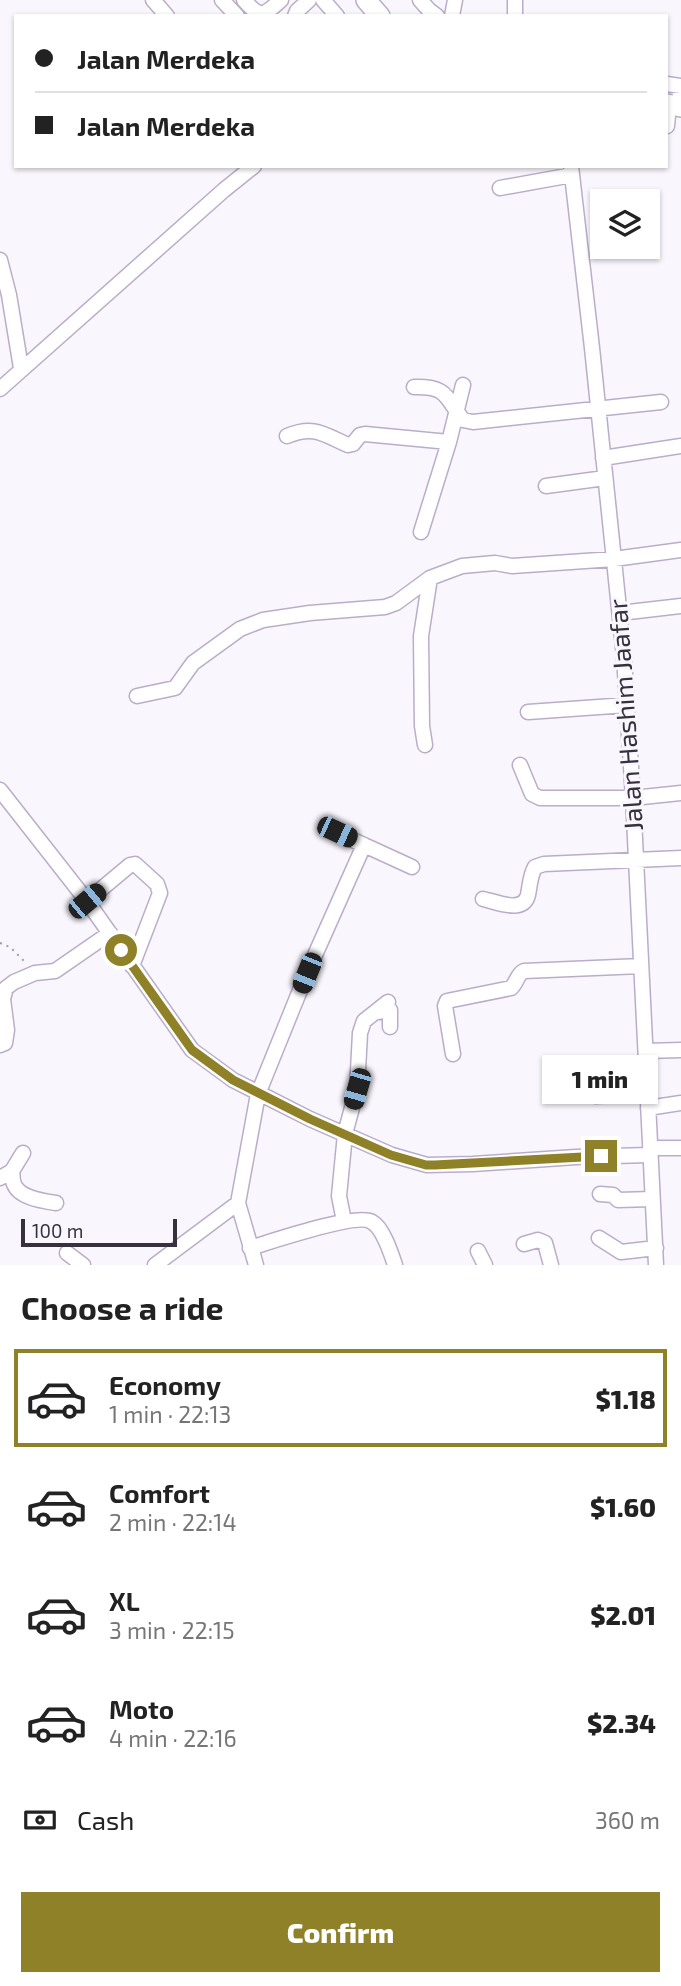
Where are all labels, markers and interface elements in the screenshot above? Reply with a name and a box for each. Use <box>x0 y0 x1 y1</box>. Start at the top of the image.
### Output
text: Jalan Merdeka <box>77 43 255 74</box>
text: Jalan Merdeka <box>77 110 255 141</box>
map controls <box>590 189 660 259</box>
button: layers <box>590 189 660 259</box>
street label: Jalan Hashim Jaafar <box>601 598 648 832</box>
car <box>314 814 361 850</box>
car <box>65 879 110 923</box>
route start <box>105 934 137 966</box>
car <box>290 950 325 996</box>
callout: 1 min <box>543 1054 659 1104</box>
text: 1 min <box>572 1065 628 1093</box>
car <box>342 1066 373 1112</box>
route end <box>585 1140 617 1172</box>
scale bar <box>21 1216 177 1248</box>
text: 100 m <box>32 1219 83 1242</box>
text: Choose a ride <box>21 1288 224 1326</box>
icon: car <box>25 1367 88 1430</box>
text: Economy <box>109 1369 221 1400</box>
text: $1.18 <box>595 1383 656 1414</box>
text: 1 min · 22:13 <box>109 1400 231 1428</box>
icon: car <box>25 1475 88 1538</box>
text: Comfort <box>109 1477 210 1508</box>
text: $1.60 <box>590 1491 656 1522</box>
text: 2 min · 22:14 <box>109 1508 237 1536</box>
icon: car <box>25 1583 88 1646</box>
text: XL <box>109 1585 140 1616</box>
text: $2.01 <box>590 1599 656 1630</box>
text: 3 min · 22:15 <box>109 1616 235 1644</box>
icon: car <box>25 1691 88 1754</box>
text: Moto <box>109 1693 174 1724</box>
text: $2.34 <box>587 1707 656 1738</box>
text: 4 min · 22:16 <box>109 1724 237 1752</box>
icon: cash <box>21 1801 59 1839</box>
text: Cash <box>77 1804 134 1835</box>
text: 360 m <box>595 1806 660 1834</box>
button: Confirm <box>21 1892 660 1972</box>

